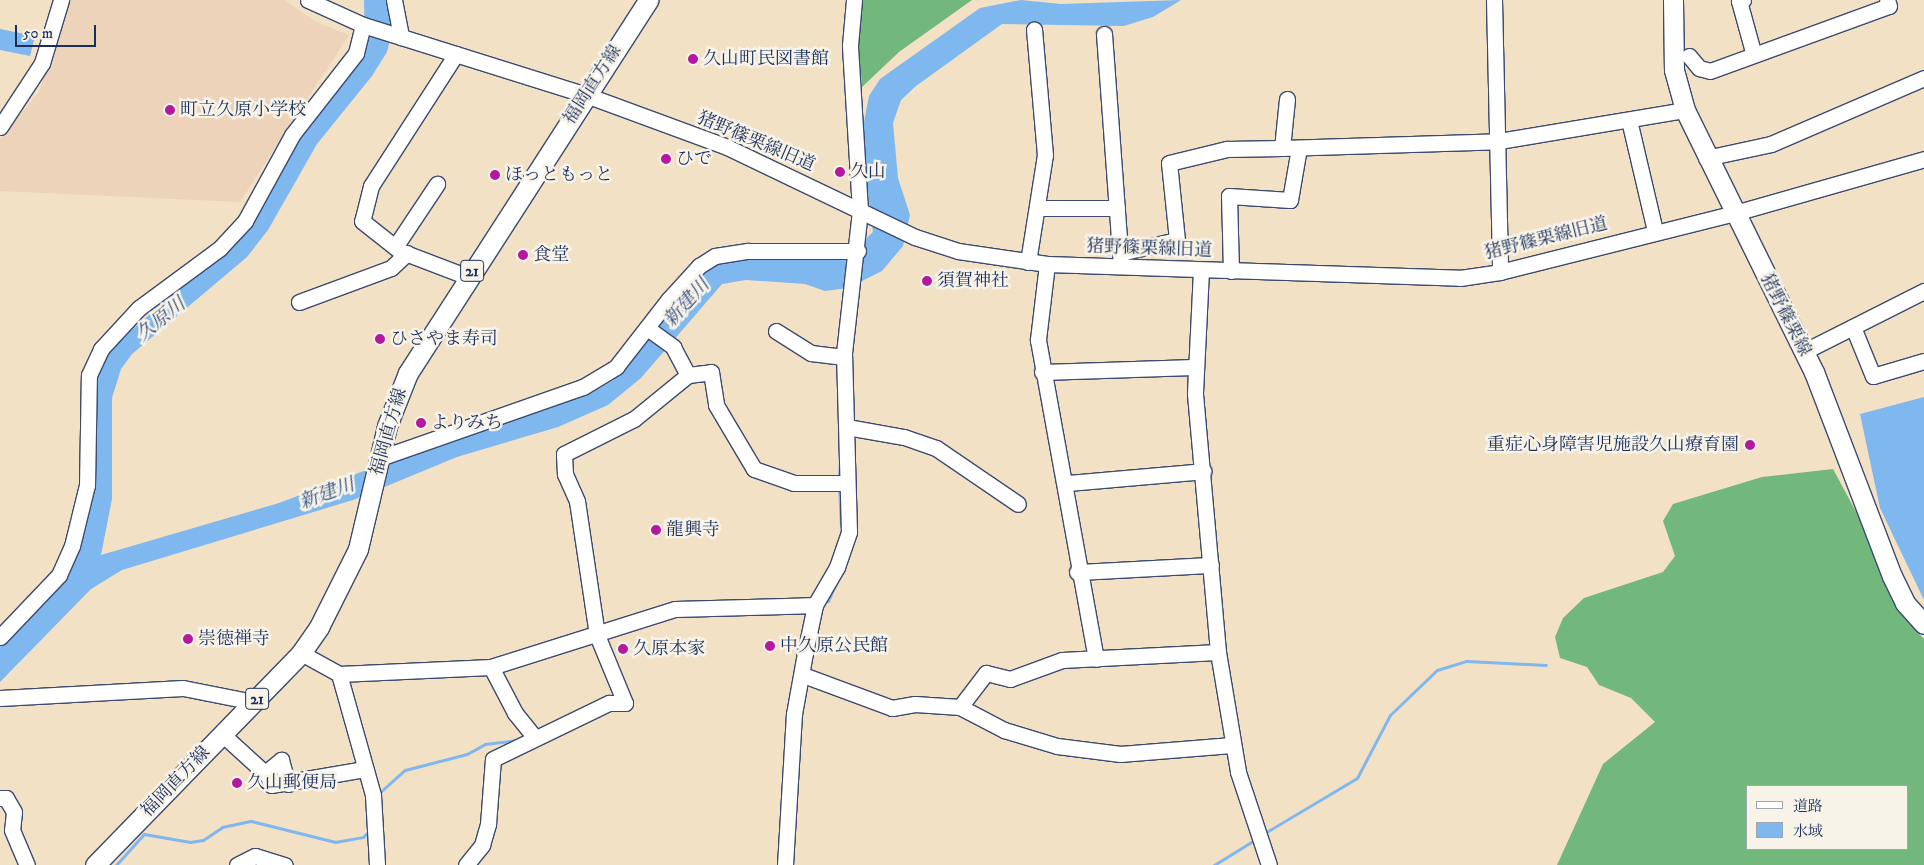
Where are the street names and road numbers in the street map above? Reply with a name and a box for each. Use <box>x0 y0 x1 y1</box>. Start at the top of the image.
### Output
street label: 福岡直方線 <box>559 41 627 129</box>
street label: 猪野篠栗線旧道 <box>694 107 818 177</box>
street label: 猪野篠栗線旧道 <box>1482 213 1610 265</box>
street label: 猪野篠栗線旧道 <box>1086 236 1212 262</box>
road number: 21 <box>460 258 484 284</box>
street label: 猪野篠栗線 <box>1755 270 1815 360</box>
street label: 福岡直方線 <box>366 386 412 478</box>
road number: 21 <box>244 686 270 712</box>
street label: 福岡直方線 <box>137 742 215 822</box>

